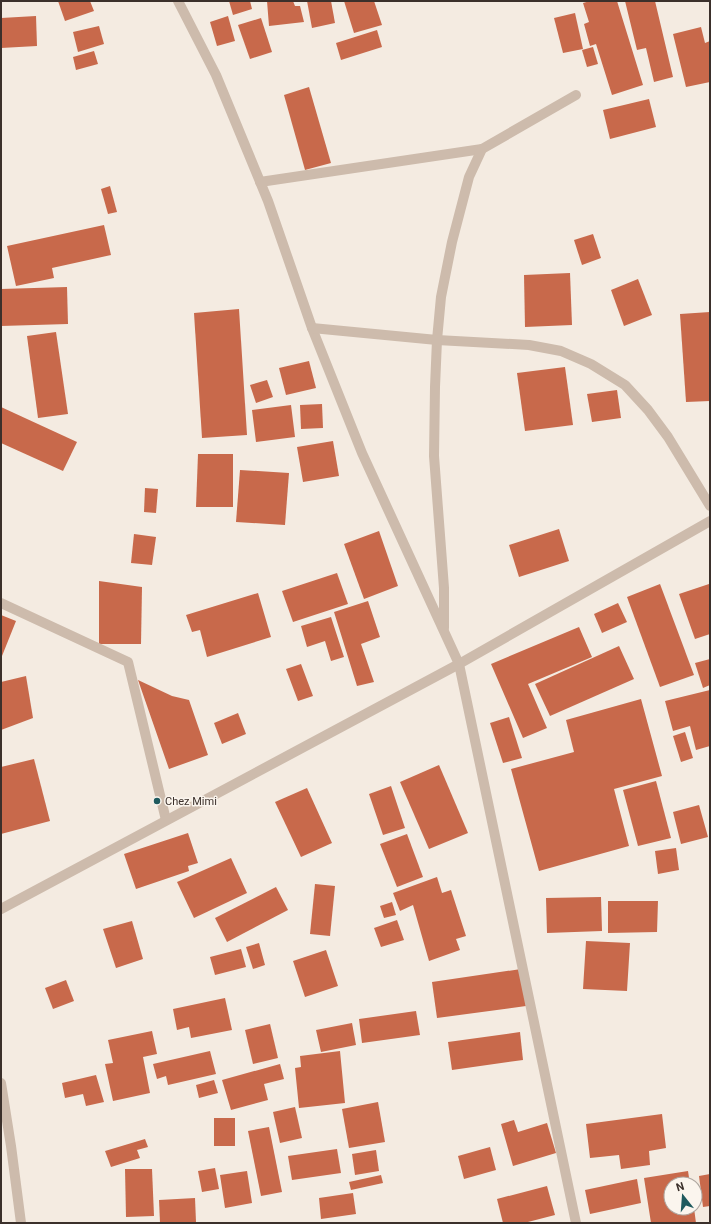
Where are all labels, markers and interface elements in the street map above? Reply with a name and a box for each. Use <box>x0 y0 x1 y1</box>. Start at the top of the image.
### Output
place label: Chez Mimi <box>165 795 217 808</box>
marker: Chez Mimi <box>152 796 162 806</box>
north arrow <box>663 1176 703 1216</box>
text: N <box>675 1179 686 1194</box>

